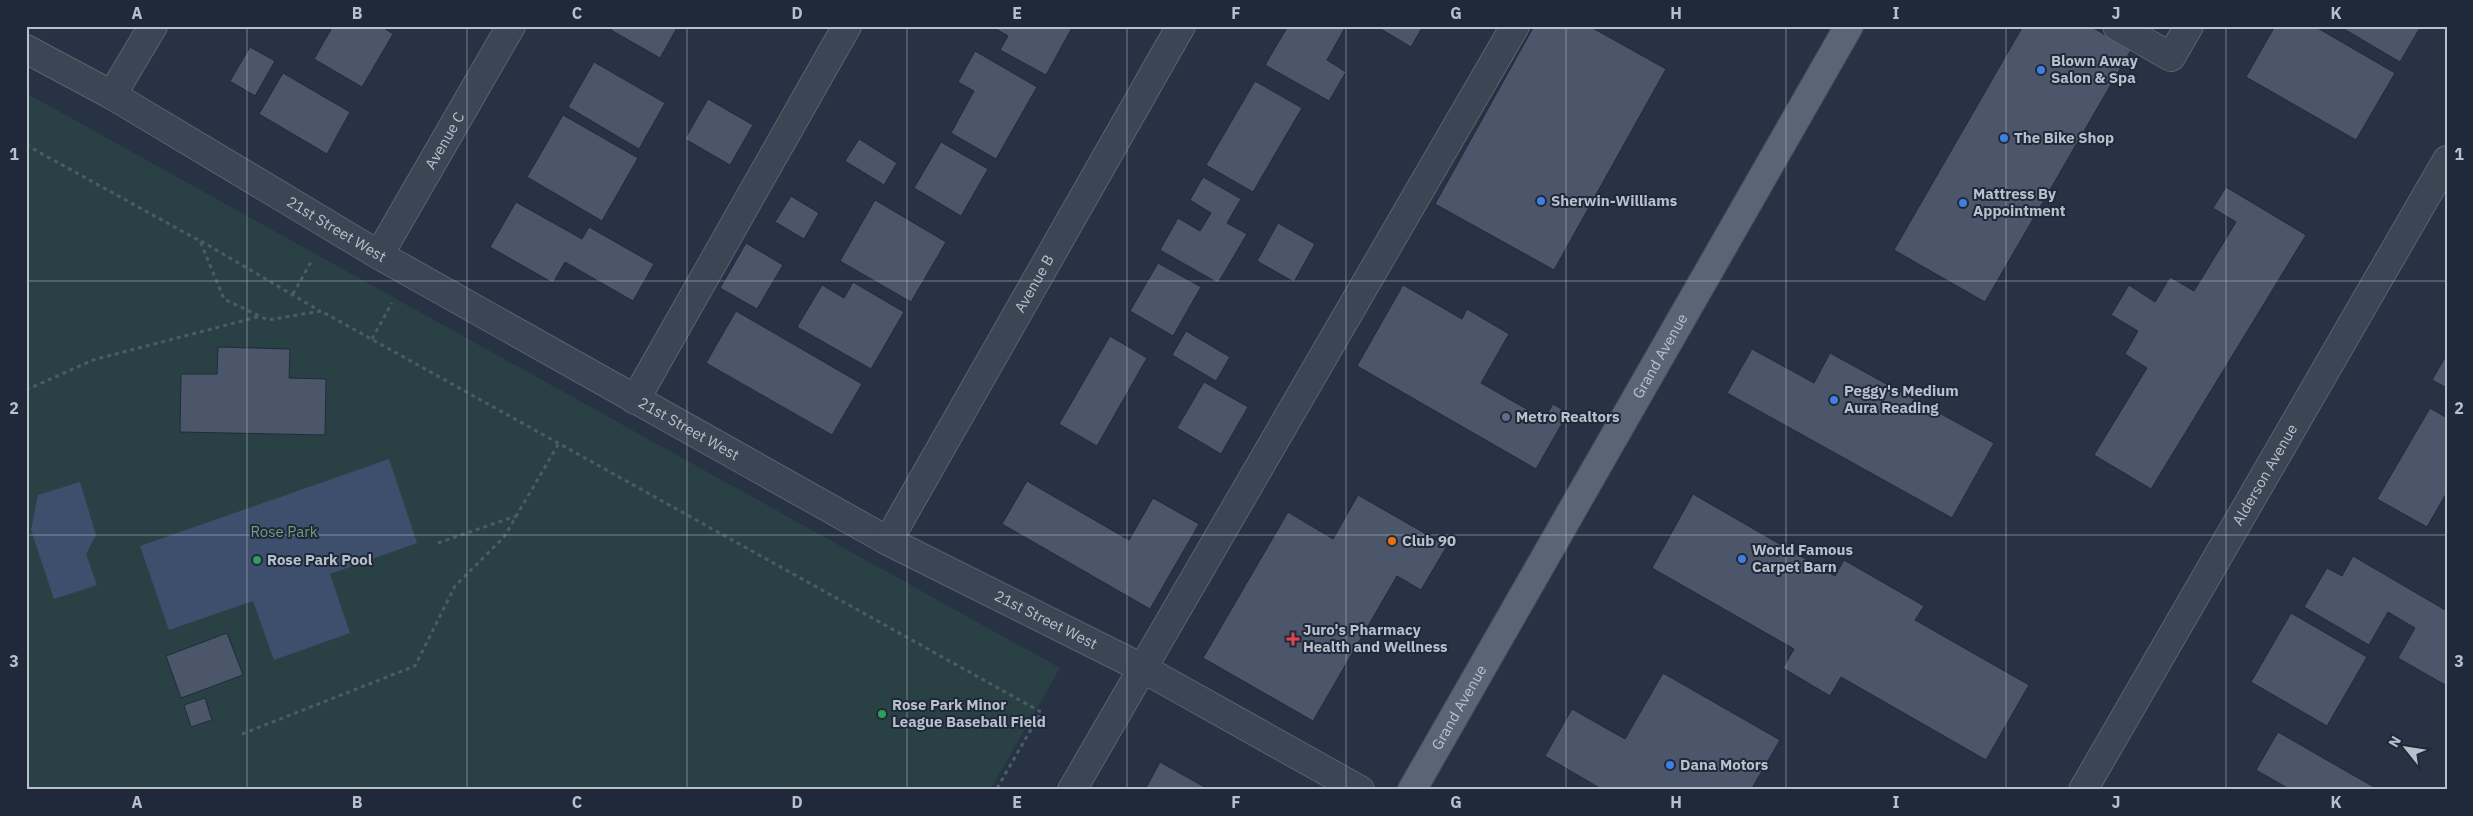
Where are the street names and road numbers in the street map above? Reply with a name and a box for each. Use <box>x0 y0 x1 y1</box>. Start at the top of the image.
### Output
street label: Avenue C <box>421 108 468 172</box>
street label: 21st Street West <box>283 192 390 266</box>
street label: Avenue B <box>1010 251 1058 316</box>
street label: Grand Avenue <box>1628 310 1692 402</box>
street label: 21st Street West <box>635 393 743 464</box>
street label: Alderson Avenue <box>2228 420 2301 529</box>
street label: 21st Street West <box>991 586 1101 653</box>
street label: Grand Avenue <box>1427 661 1491 753</box>

